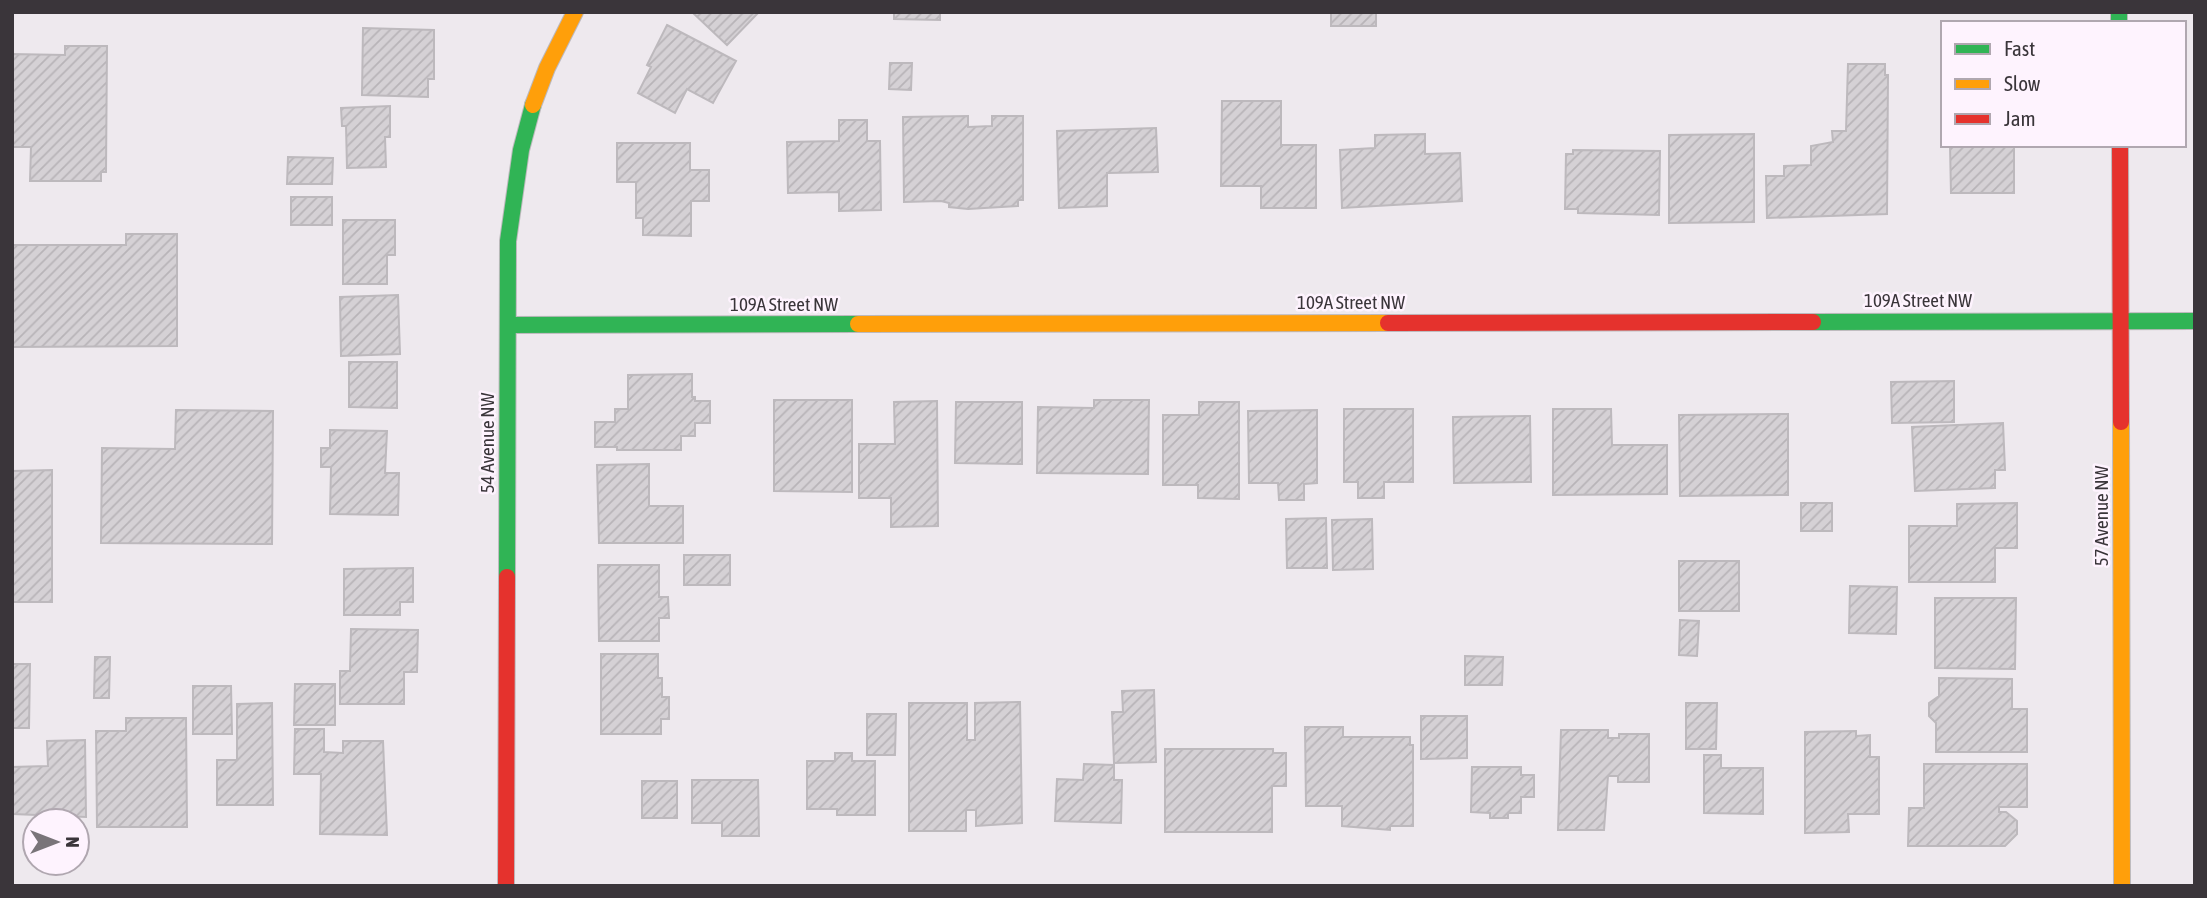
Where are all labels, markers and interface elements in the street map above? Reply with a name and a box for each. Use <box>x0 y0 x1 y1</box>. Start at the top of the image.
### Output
legend <box>1941 21 2186 147</box>
text: Fast <box>2004 36 2035 60</box>
text: Slow <box>2004 71 2041 95</box>
text: Jam <box>2004 106 2036 130</box>
street label: 109A Street NW <box>1864 289 1972 311</box>
street label: 109A Street NW <box>1297 291 1405 313</box>
street label: 109A Street NW <box>730 293 838 315</box>
street label: 54 Avenue NW <box>476 392 498 493</box>
street label: 57 Avenue NW <box>2090 465 2112 566</box>
north arrow <box>21 807 91 877</box>
text: N <box>62 836 84 848</box>

